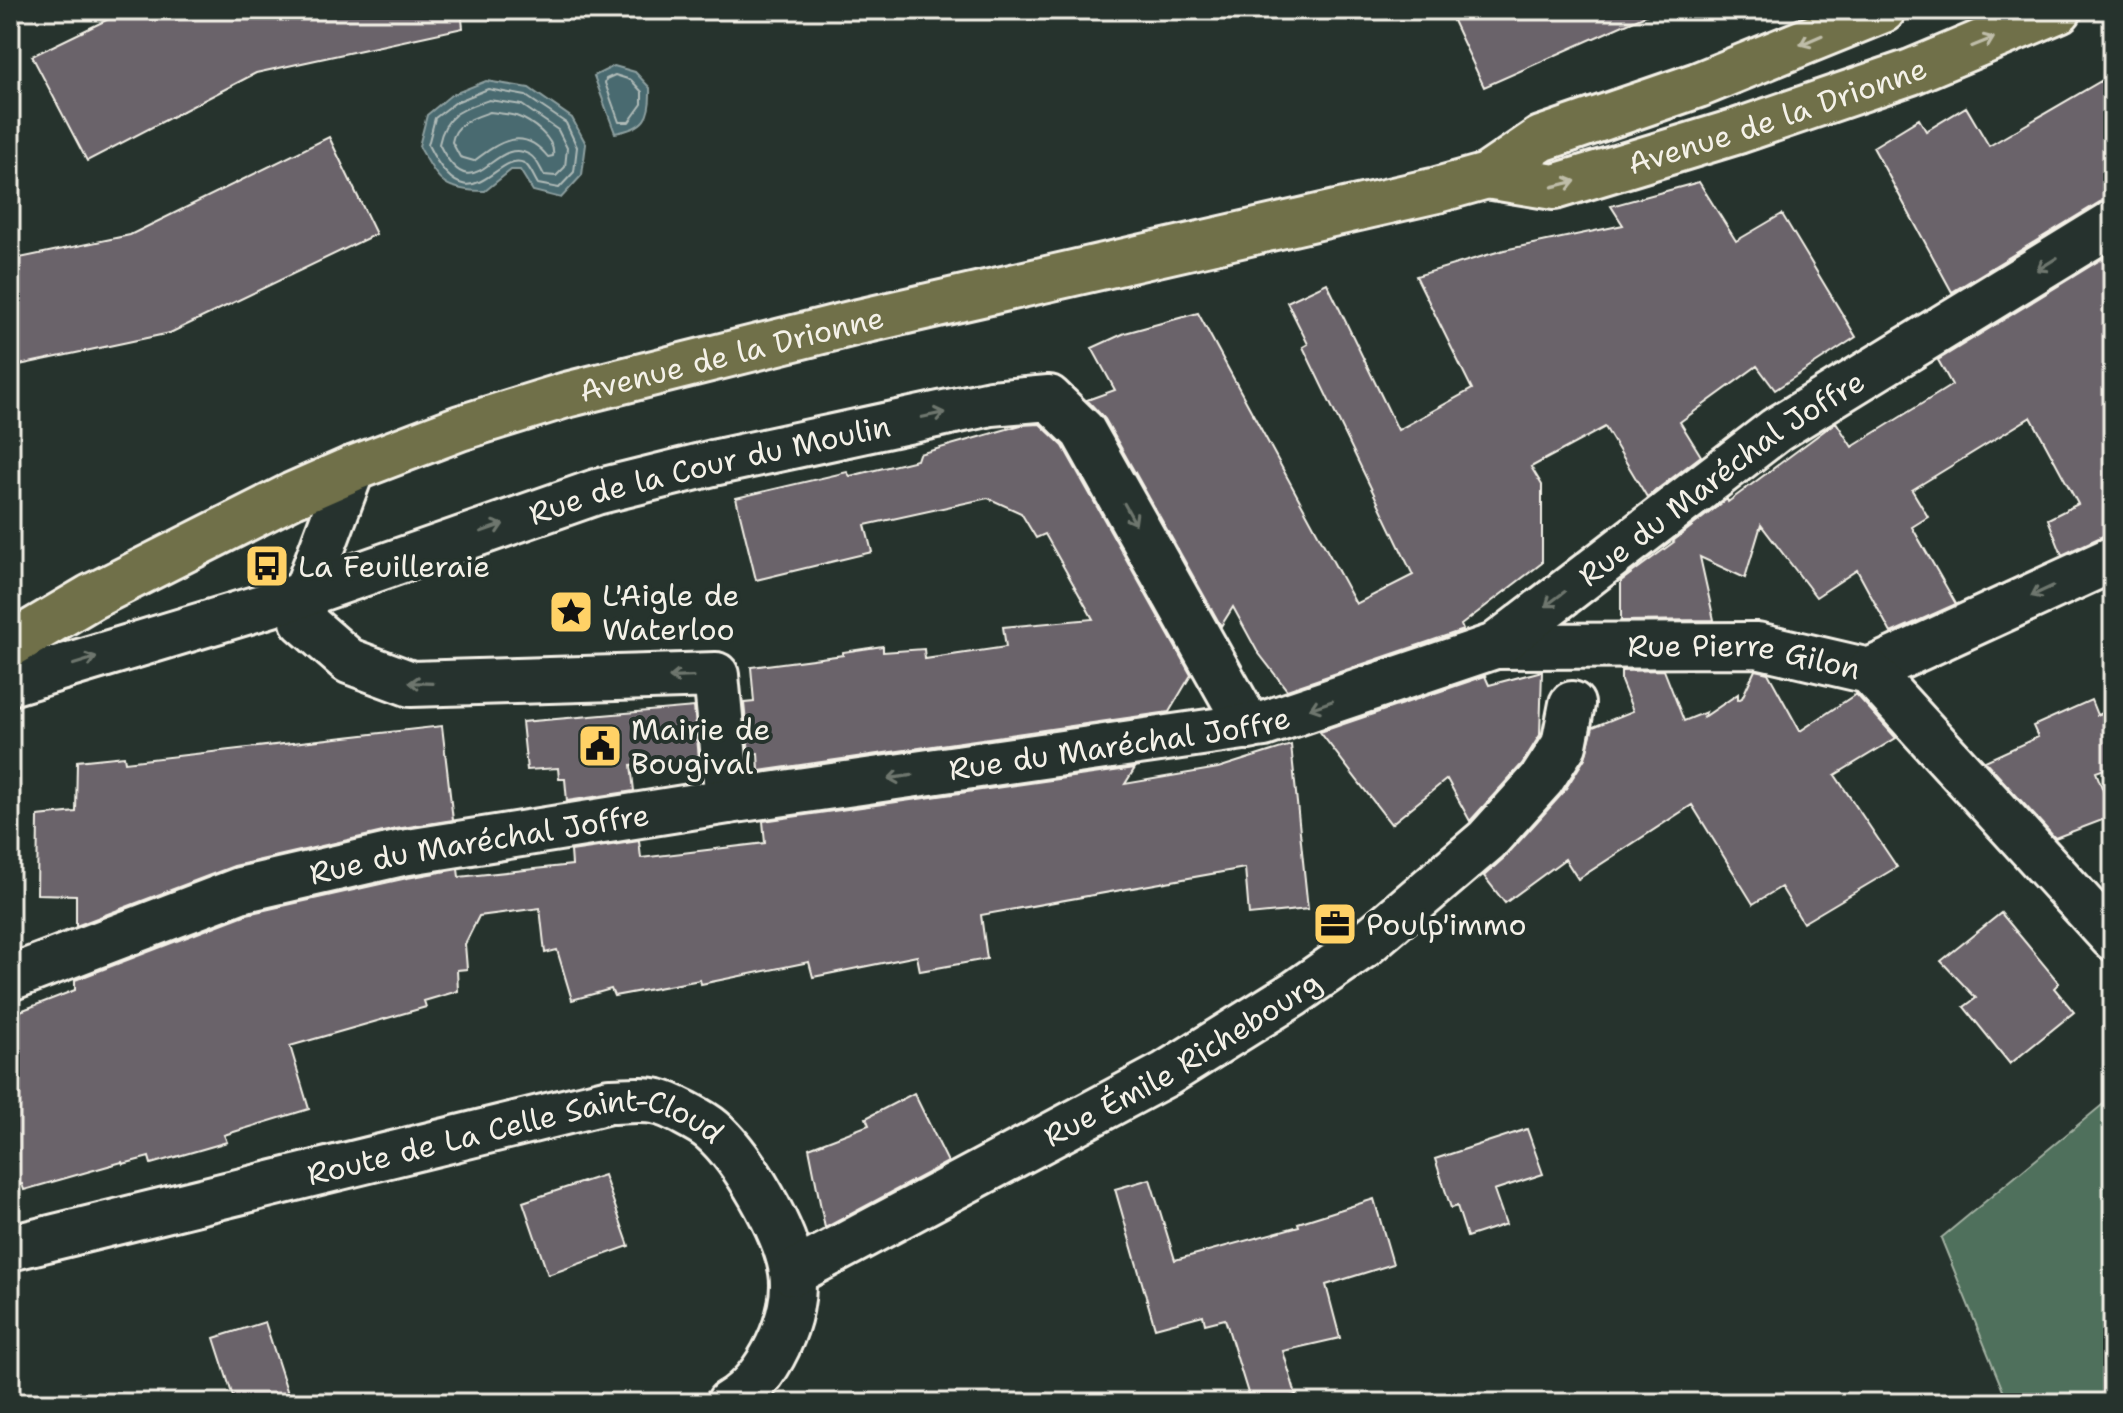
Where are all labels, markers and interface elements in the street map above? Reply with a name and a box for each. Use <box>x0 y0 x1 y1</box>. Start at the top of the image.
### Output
one-way arrow <box>1799 34 1824 48</box>
one-way arrow <box>1970 34 1995 49</box>
street label: Avenue de la Drionne <box>1623 47 1933 184</box>
one-way arrow <box>1550 175 1576 190</box>
one-way arrow <box>2036 256 2058 272</box>
street label: Avenue de la Drionne <box>575 296 888 411</box>
street label: Rue du Maréchal Joffre <box>1570 360 1872 595</box>
street label: Rue de la Cour du Moulin <box>523 405 894 535</box>
one-way arrow <box>919 407 945 422</box>
one-way arrow <box>1123 501 1138 525</box>
one-way arrow <box>479 520 504 535</box>
bus stop icon: La Feuilleraie <box>243 542 291 590</box>
place label: La Feuilleraie <box>298 546 490 587</box>
place label: L'Aigle de Waterloo <box>602 575 740 650</box>
one-way arrow <box>2030 584 2054 599</box>
place icon: L'Aigle de Waterloo <box>547 588 595 636</box>
one-way arrow <box>1545 591 1566 608</box>
street label: Rue Pierre Gilon <box>1627 624 1864 689</box>
one-way arrow <box>71 653 97 668</box>
one-way arrow <box>668 669 695 684</box>
one-way arrow <box>408 676 435 691</box>
street label: Rue du Maréchal Joffre <box>946 696 1295 790</box>
one-way arrow <box>1308 698 1333 713</box>
place label: Mairie de Bougival <box>631 709 770 784</box>
public building icon: Mairie de Bougival <box>576 722 624 770</box>
one-way arrow <box>887 770 913 785</box>
street label: Rue du Maréchal Joffre <box>305 793 652 894</box>
office icon: Poulp'immo <box>1311 900 1359 948</box>
place label: Poulp'immo <box>1366 904 1527 945</box>
street label: Rue Émile Richebourg <box>1036 961 1328 1156</box>
street label: Route de La Celle Saint-Cloud <box>303 1079 733 1195</box>

